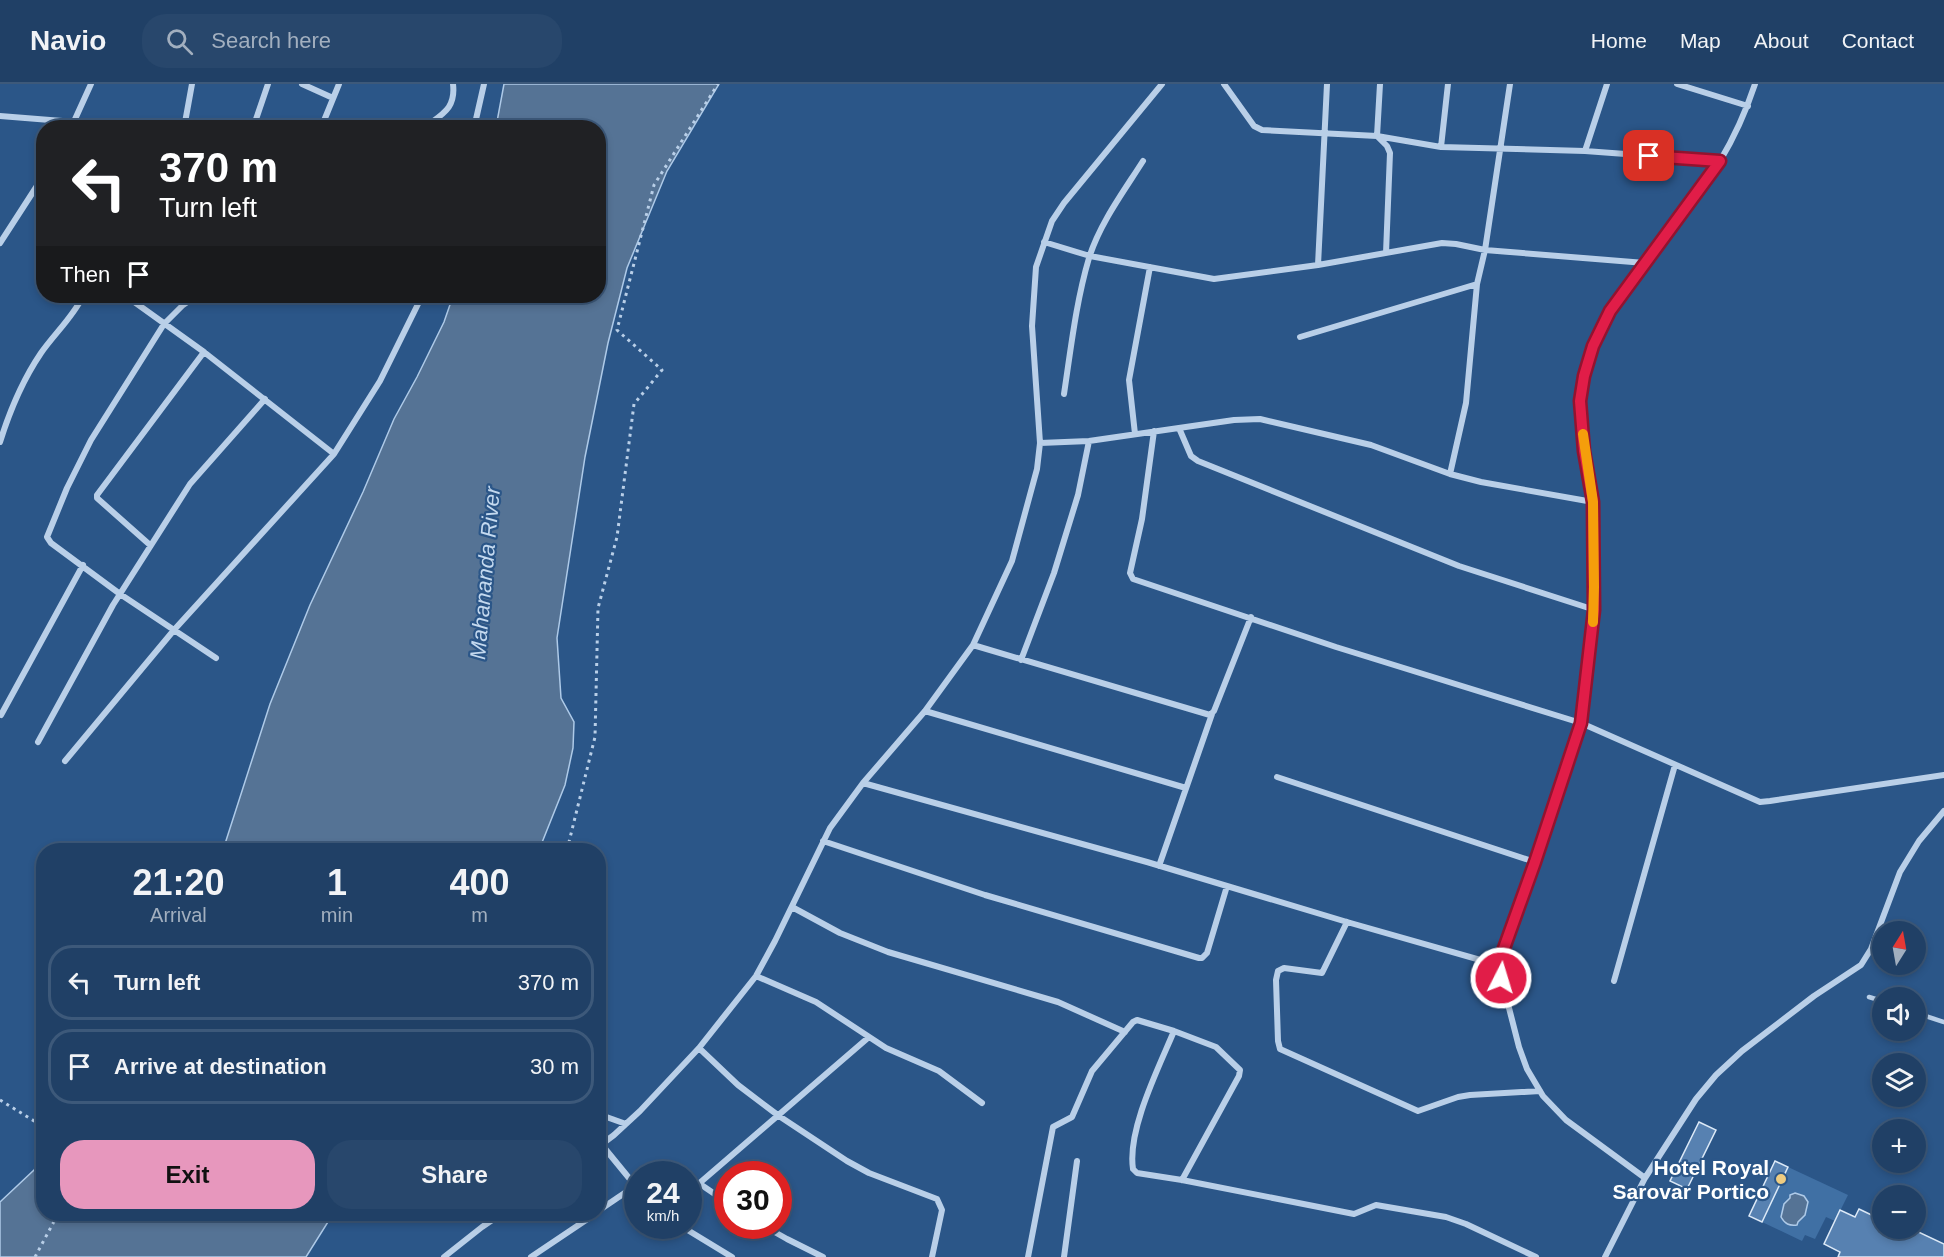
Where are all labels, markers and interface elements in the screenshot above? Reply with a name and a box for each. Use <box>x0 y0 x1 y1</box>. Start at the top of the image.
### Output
search box <box>142 14 562 68</box>
text: Navio <box>30 25 106 56</box>
icon: search <box>163 25 196 58</box>
text: Search here <box>211 28 331 53</box>
text: Home <box>1591 29 1647 52</box>
text: Map <box>1680 29 1721 52</box>
text: About <box>1754 29 1809 52</box>
text: Contact <box>1842 29 1914 52</box>
pin <box>1623 130 1674 181</box>
icon: arrive <box>1632 139 1665 172</box>
icon: left <box>60 144 138 222</box>
text: 370 m <box>159 144 278 191</box>
text: Turn left <box>159 193 257 223</box>
icon: arrive <box>122 258 155 291</box>
text: Then <box>60 262 110 287</box>
water label: Mahananda River <box>465 484 505 661</box>
text: 21:20 <box>132 862 224 903</box>
text: 1 <box>327 862 347 903</box>
text: 400 <box>449 862 510 903</box>
text: Arrival <box>150 904 207 926</box>
text: min <box>321 904 353 926</box>
text: m <box>471 904 488 926</box>
north arrow <box>1872 921 1926 975</box>
map controls <box>1872 921 1926 1239</box>
position arrow <box>1469 946 1533 1010</box>
icon: left <box>63 966 96 999</box>
text: Turn left <box>114 970 200 995</box>
text: 370 m <box>518 970 579 995</box>
button: sound <box>1872 987 1926 1041</box>
icon: arrive <box>63 1050 96 1083</box>
button: layers <box>1872 1053 1926 1107</box>
text: Arrive at destination <box>114 1054 327 1079</box>
text: 30 m <box>530 1054 579 1079</box>
button: + <box>1872 1119 1926 1173</box>
button: Exit <box>60 1140 315 1209</box>
button: Share <box>327 1140 582 1209</box>
place label: Hotel Royal Sarovar Portico <box>1613 1156 1769 1203</box>
speed limit sign: 30 <box>714 1161 792 1239</box>
marker: Hotel Royal Sarovar Portico <box>1774 1172 1788 1186</box>
text: 24 <box>646 1176 680 1209</box>
button: − <box>1872 1185 1926 1239</box>
text: km/h <box>647 1207 679 1224</box>

